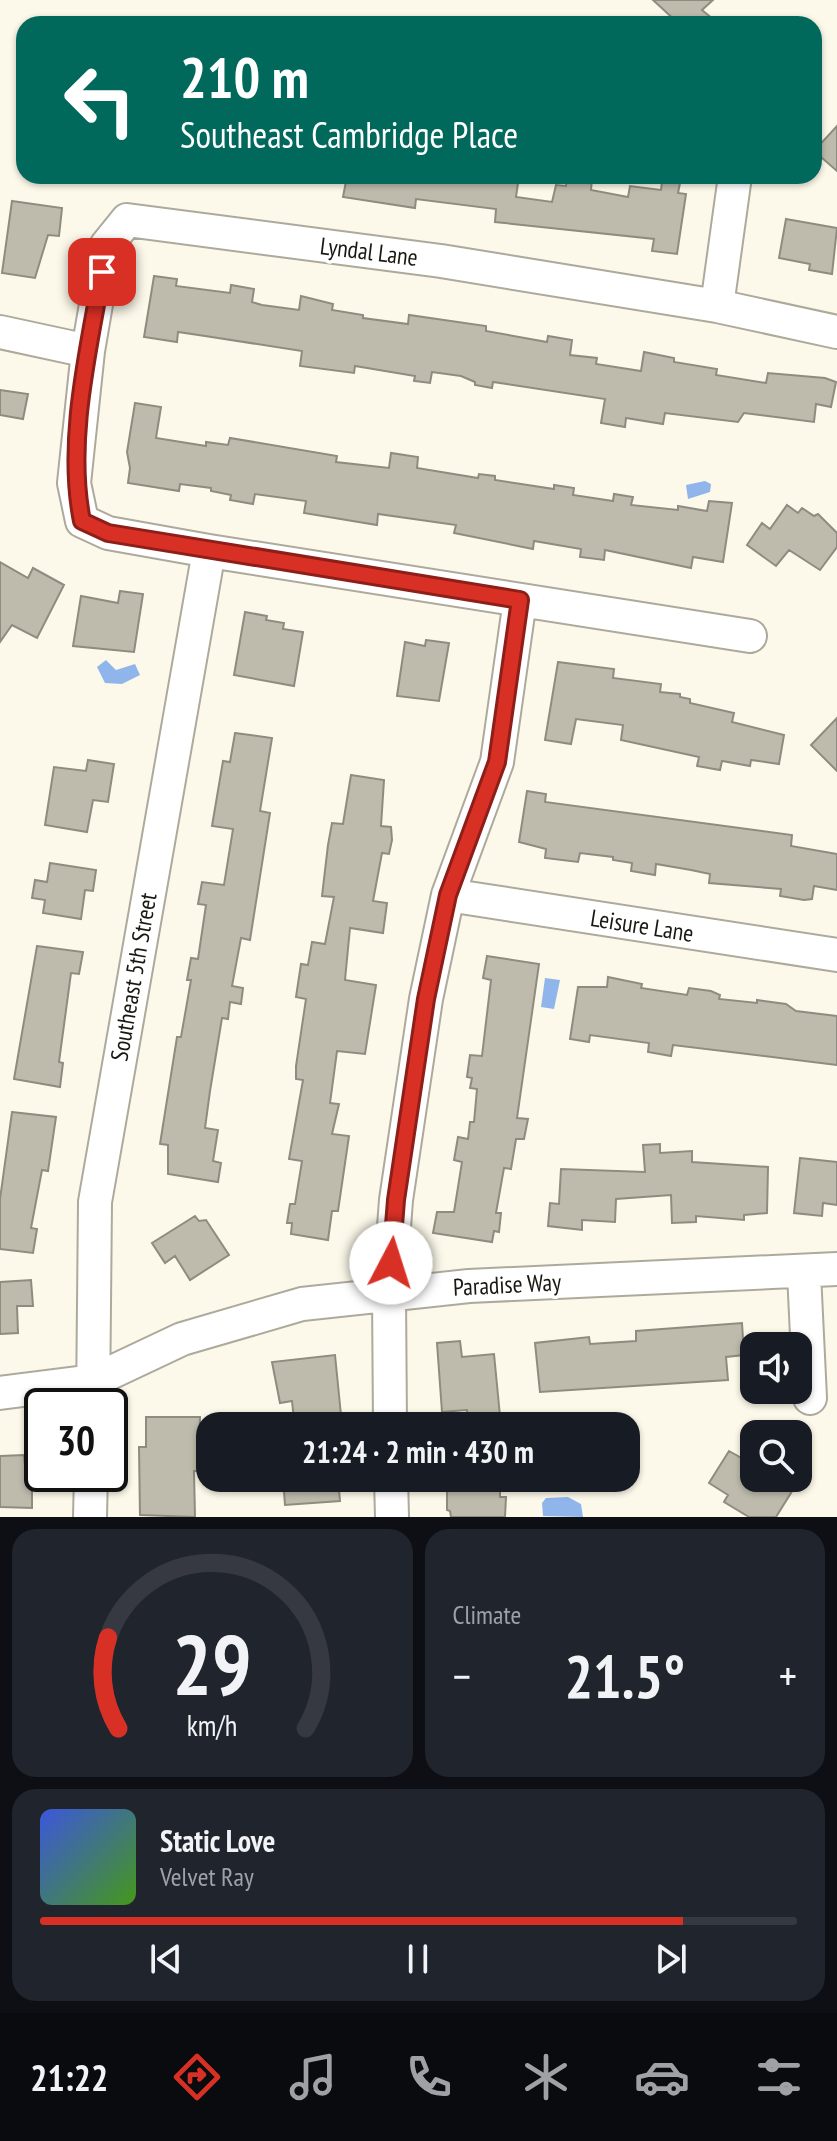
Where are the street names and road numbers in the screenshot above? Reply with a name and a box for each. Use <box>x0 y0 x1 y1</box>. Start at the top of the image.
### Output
street label: Lyndal Lane <box>319 230 420 273</box>
street label: Southeast 5th Street <box>103 890 164 1063</box>
street label: Leisure Lane <box>588 902 696 949</box>
street label: Paradise Way <box>452 1266 562 1303</box>

